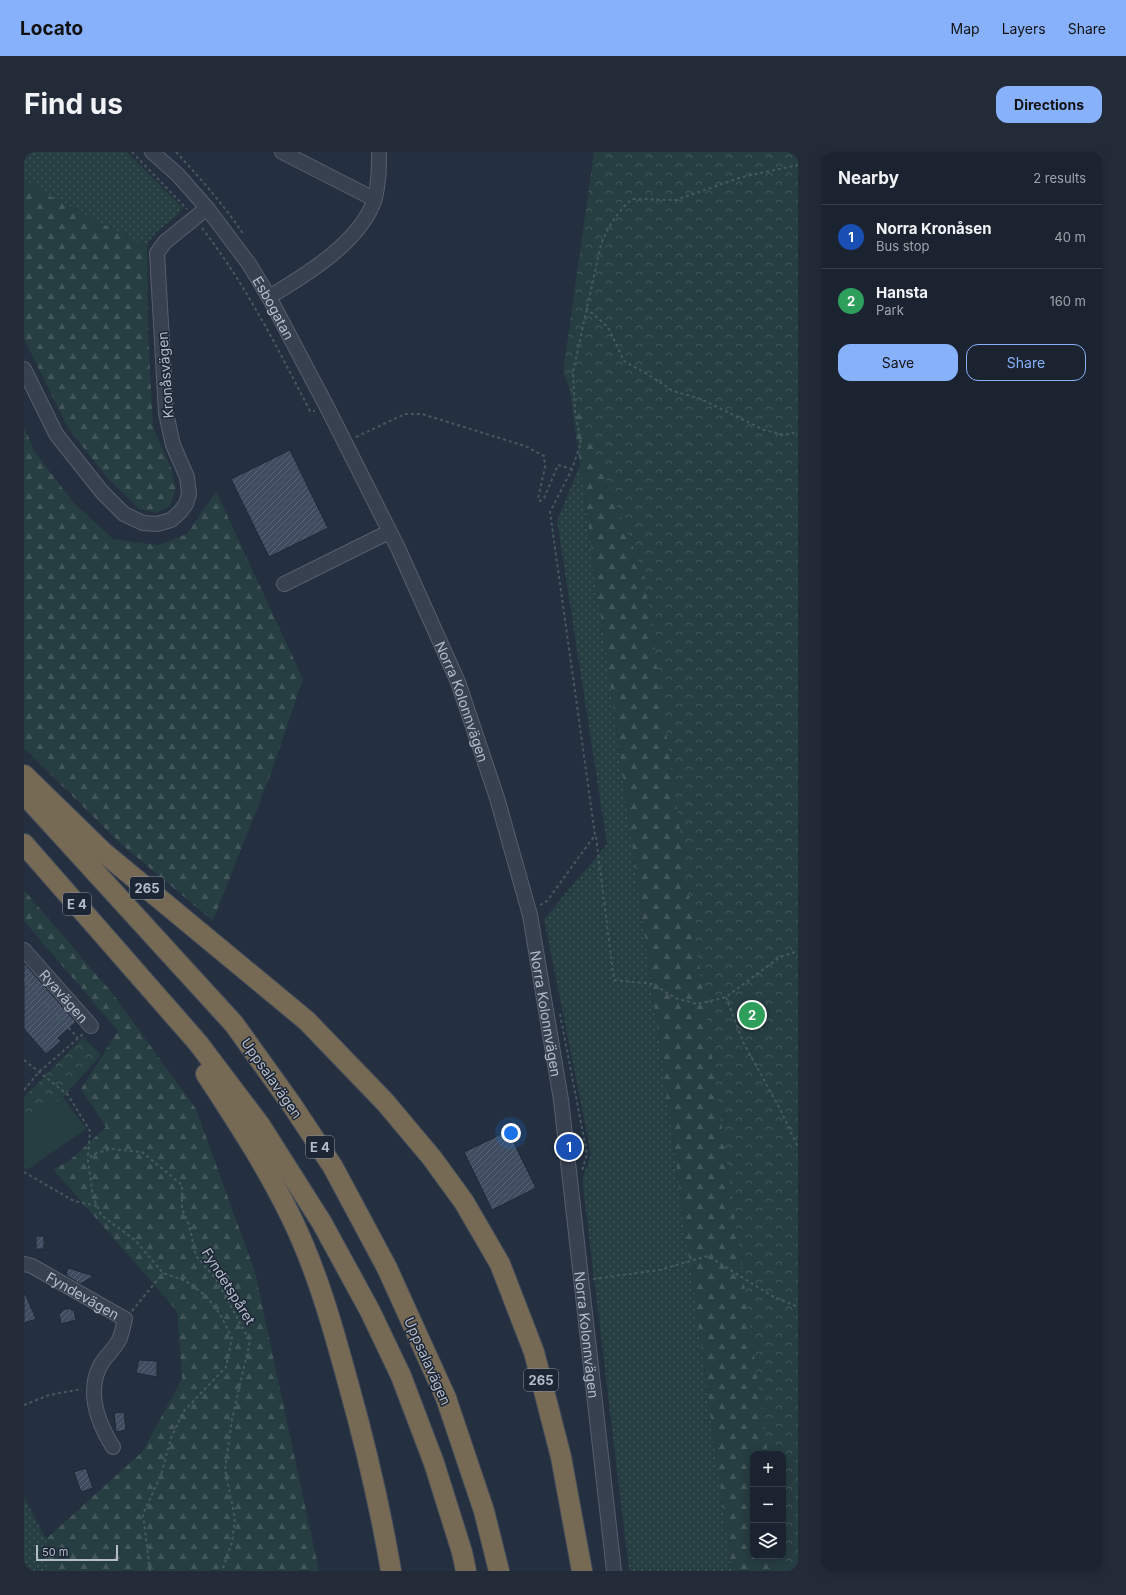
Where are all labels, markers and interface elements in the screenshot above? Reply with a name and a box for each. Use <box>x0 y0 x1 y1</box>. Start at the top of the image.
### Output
text: Locato <box>20 17 83 40</box>
text: Map <box>951 20 980 37</box>
text: Layers <box>1002 20 1046 37</box>
text: Share <box>1068 20 1106 37</box>
button: Directions <box>996 86 1102 123</box>
text: Find us <box>24 87 123 121</box>
text: Nearby <box>838 168 899 188</box>
text: 2 results <box>1033 170 1086 186</box>
text: Norra Kronåsen <box>876 219 991 238</box>
text: 1 <box>848 229 854 245</box>
text: 40 m <box>1054 229 1086 245</box>
text: Bus stop <box>876 238 929 254</box>
street label: Esbogatan <box>250 273 298 342</box>
text: Hansta <box>876 283 928 302</box>
text: 2 <box>847 293 855 309</box>
text: 160 m <box>1049 293 1086 309</box>
text: Park <box>876 302 904 318</box>
street label: Kronåsvägen <box>153 331 177 419</box>
button: Save <box>838 344 958 381</box>
button: Share <box>966 344 1086 381</box>
street label: Norra Kolonnvägen <box>432 638 493 764</box>
road number: 265 <box>130 877 164 899</box>
road number: E 4 <box>63 893 91 915</box>
street label: Norra Kolonnvägen <box>528 949 565 1078</box>
street label: Ryavägen <box>36 966 92 1026</box>
pin: 2 <box>739 1000 765 1030</box>
street label: Uppsalavägen <box>238 1034 306 1122</box>
your location <box>501 1123 521 1143</box>
pin: 1 <box>556 1132 582 1162</box>
road number: E 4 <box>306 1136 334 1158</box>
street label: Fyndetspåret <box>199 1245 259 1328</box>
street label: Fyndevägen <box>44 1268 123 1323</box>
street label: Norra Kolonnvägen <box>572 1270 603 1399</box>
street label: Uppsalavägen <box>401 1314 455 1408</box>
road number: 265 <box>524 1369 558 1391</box>
map controls <box>750 1451 786 1559</box>
button: + <box>750 1451 786 1487</box>
button: − <box>750 1487 786 1523</box>
button: layers <box>750 1523 786 1559</box>
scale bar <box>36 1543 118 1562</box>
text: 50 m <box>42 1545 68 1559</box>

